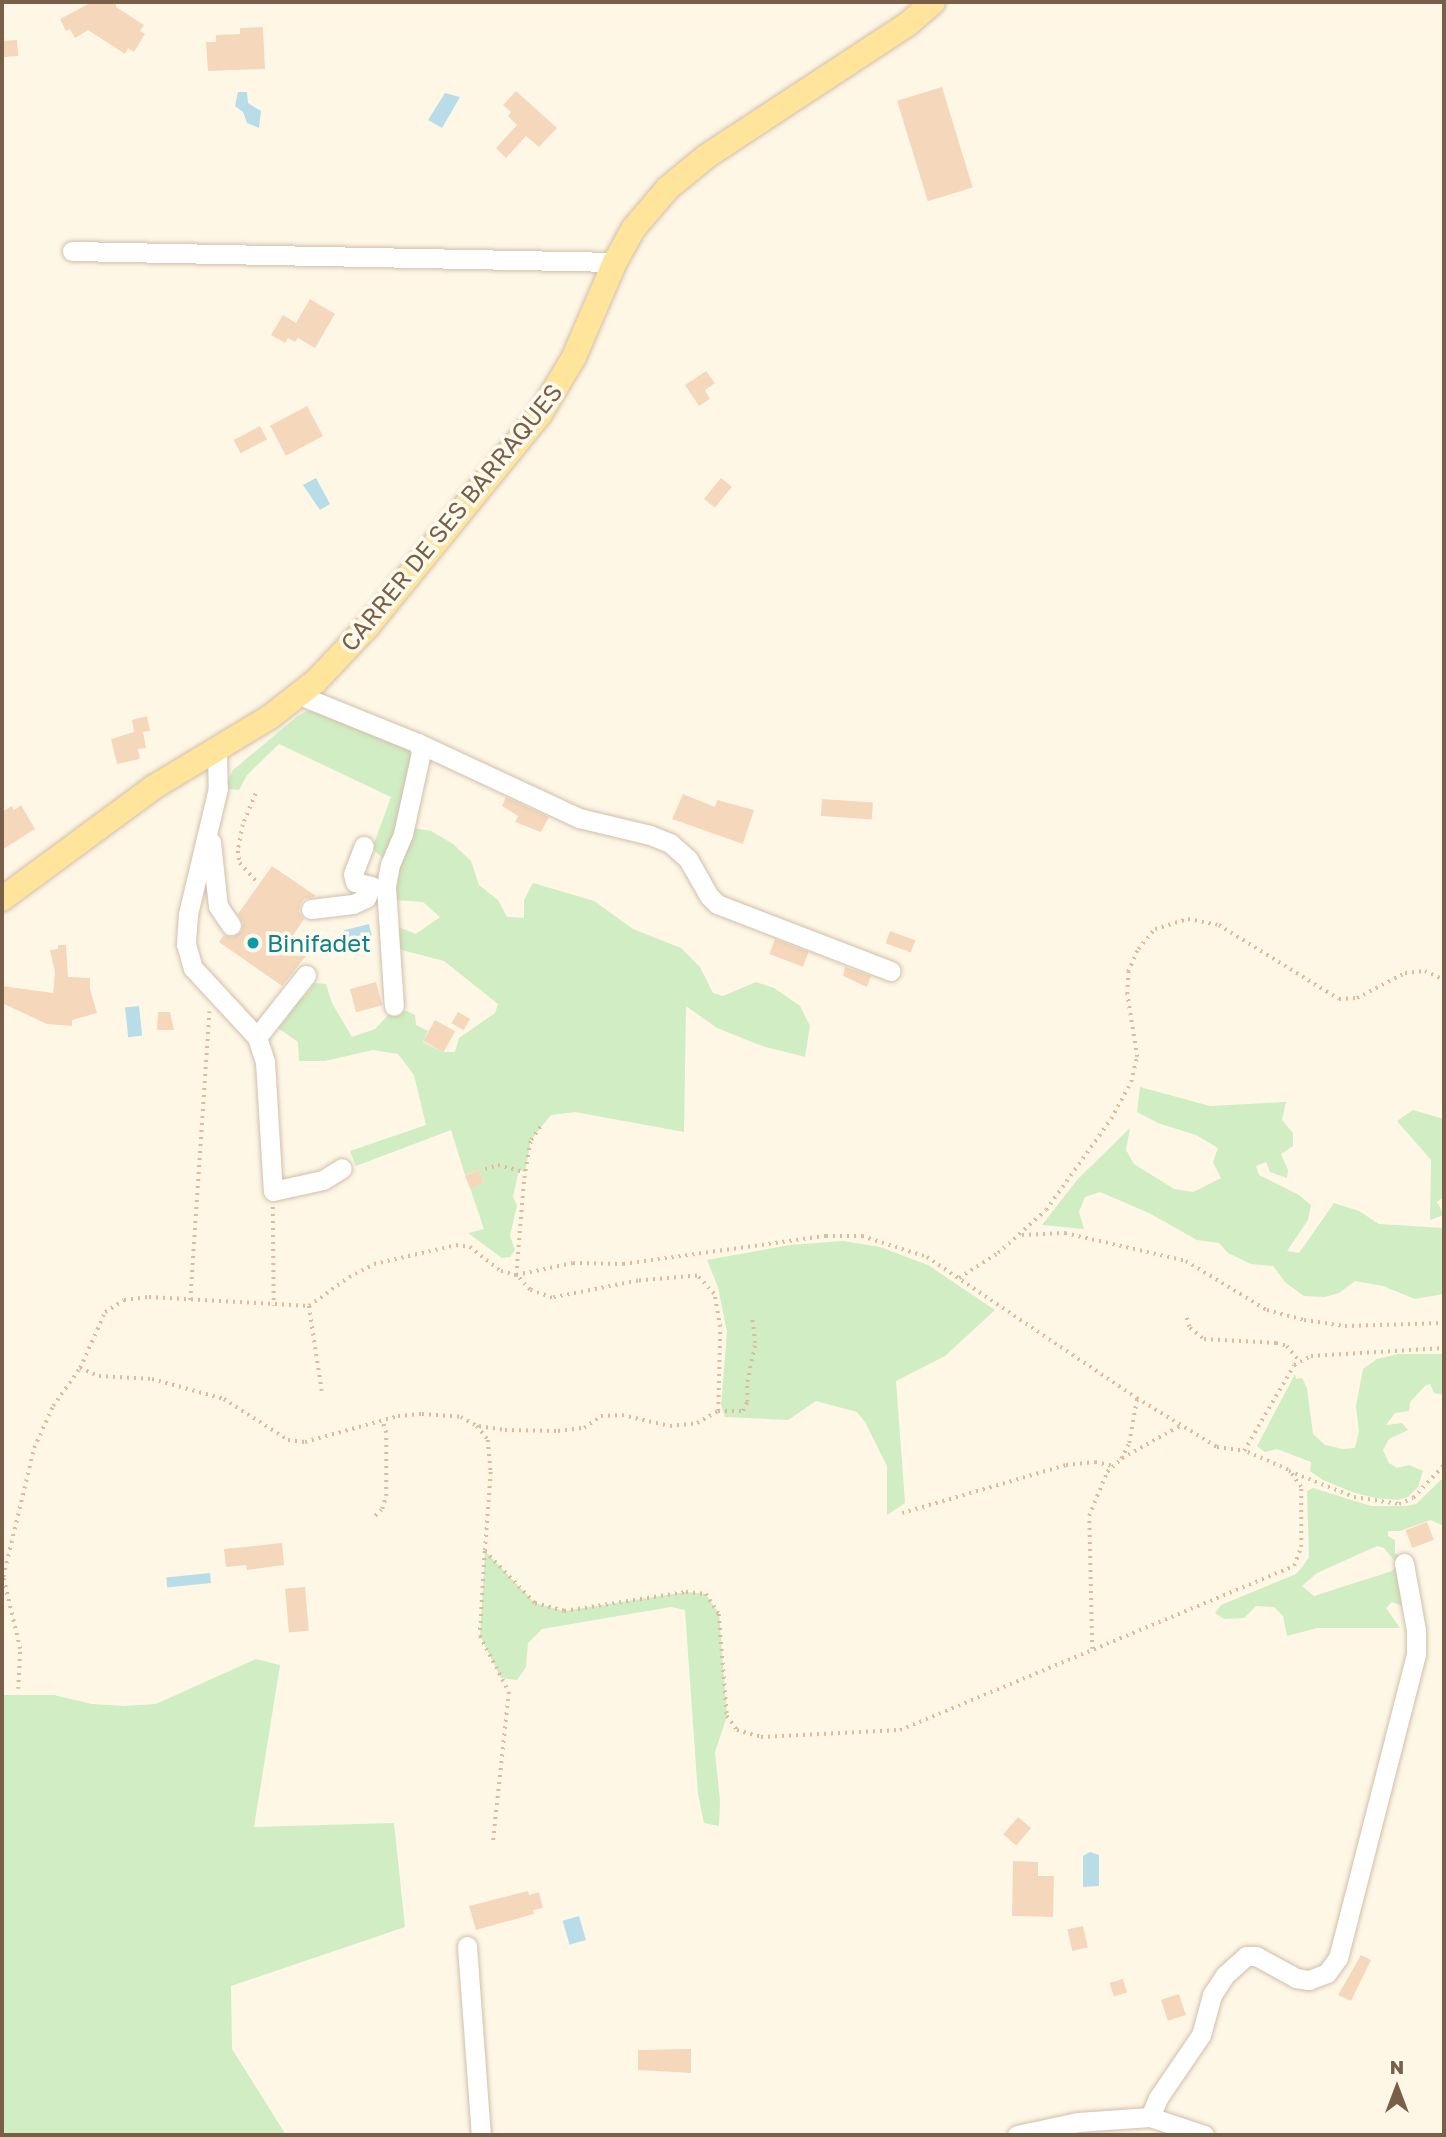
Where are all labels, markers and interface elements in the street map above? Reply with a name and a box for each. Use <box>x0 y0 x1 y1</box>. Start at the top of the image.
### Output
street label: CARRER DE SES BARRAQUES <box>334 378 568 656</box>
place label: Binifadet <box>267 929 371 957</box>
marker: Binifadet <box>245 935 261 951</box>
north arrow <box>1362 2053 1432 2123</box>
text: N <box>1390 2055 1404 2078</box>

